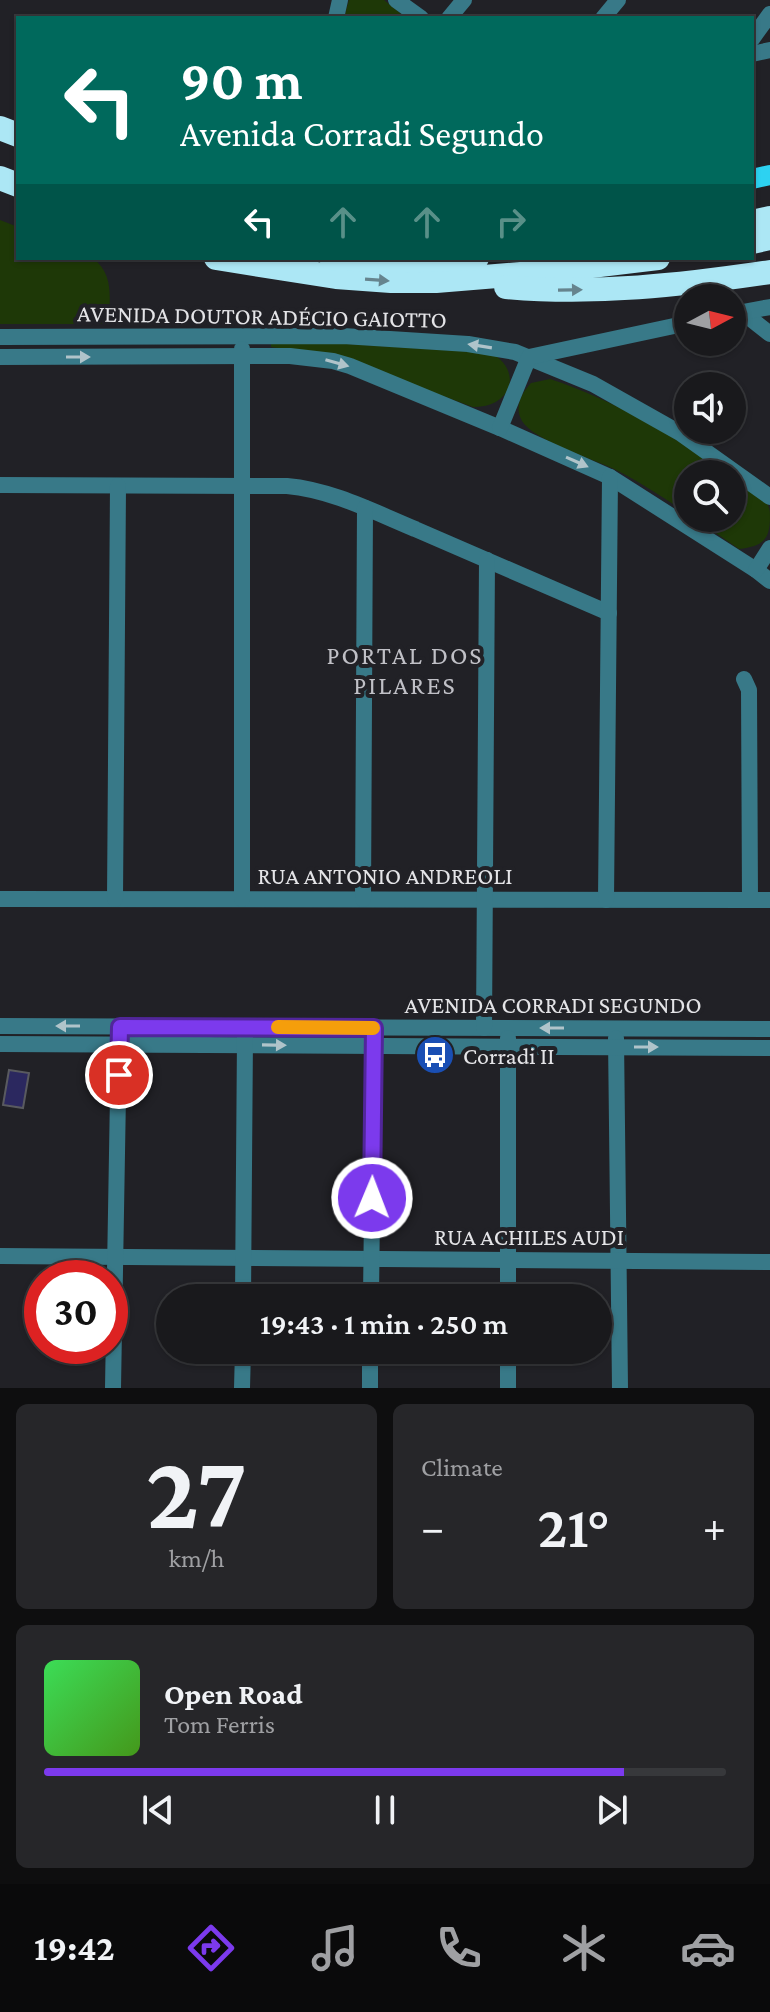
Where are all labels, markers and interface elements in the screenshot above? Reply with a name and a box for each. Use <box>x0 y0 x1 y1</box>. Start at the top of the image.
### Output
icon: left <box>48 48 152 152</box>
text: 90 m <box>180 49 303 111</box>
text: Avenida Corradi Segundo <box>180 114 544 154</box>
icon: left <box>237 200 281 244</box>
icon: ahead <box>321 200 365 244</box>
icon: ahead <box>405 200 449 244</box>
icon: right <box>489 200 533 244</box>
one-way arrow <box>365 274 390 287</box>
one-way arrow <box>558 283 583 296</box>
north arrow <box>674 284 746 356</box>
map controls <box>674 284 746 532</box>
street label: AVENIDA DOUTOR ADÉCIO GAIOTTO <box>77 299 447 333</box>
one-way arrow <box>467 339 492 352</box>
one-way arrow <box>66 351 91 363</box>
one-way arrow <box>326 357 350 370</box>
button: sound <box>674 372 746 444</box>
one-way arrow <box>566 455 589 469</box>
button: search <box>674 460 746 532</box>
district label: PORTAL DOS PILARES <box>326 641 484 700</box>
street label: RUA ANTONIO ANDREOLI <box>257 862 513 889</box>
street label: AVENIDA CORRADI SEGUNDO <box>404 991 702 1018</box>
one-way arrow <box>55 1020 80 1032</box>
one-way arrow <box>539 1022 564 1034</box>
bus stop icon: Corradi II <box>414 1034 456 1076</box>
one-way arrow <box>262 1039 287 1052</box>
pin <box>85 1041 153 1109</box>
one-way arrow <box>634 1041 659 1053</box>
place label: Corradi II <box>463 1042 555 1069</box>
icon: arrive <box>97 1053 141 1097</box>
position arrow <box>330 1156 414 1240</box>
street label: RUA ACHILES AUDI <box>434 1223 624 1250</box>
speed limit sign: 30 <box>24 1260 128 1364</box>
text: 19:43 · 1 min · 250 m <box>260 1307 508 1340</box>
text: 27 <box>146 1434 247 1549</box>
text: Climate <box>421 1453 503 1482</box>
text: 21° <box>537 1493 610 1560</box>
text: − <box>421 1503 444 1551</box>
text: + <box>703 1503 726 1551</box>
text: km/h <box>168 1544 225 1573</box>
text: Open Road <box>164 1677 303 1710</box>
text: Tom Ferris <box>164 1710 275 1739</box>
icon: previous <box>136 1788 180 1832</box>
icon: pause <box>363 1788 407 1832</box>
icon: next <box>590 1788 634 1832</box>
icon: directions <box>183 1920 239 1976</box>
icon: music <box>307 1920 363 1976</box>
icon: phone <box>431 1920 487 1976</box>
icon: climate <box>556 1920 612 1976</box>
icon: car <box>680 1920 736 1976</box>
text: 19:42 <box>34 1928 115 1968</box>

